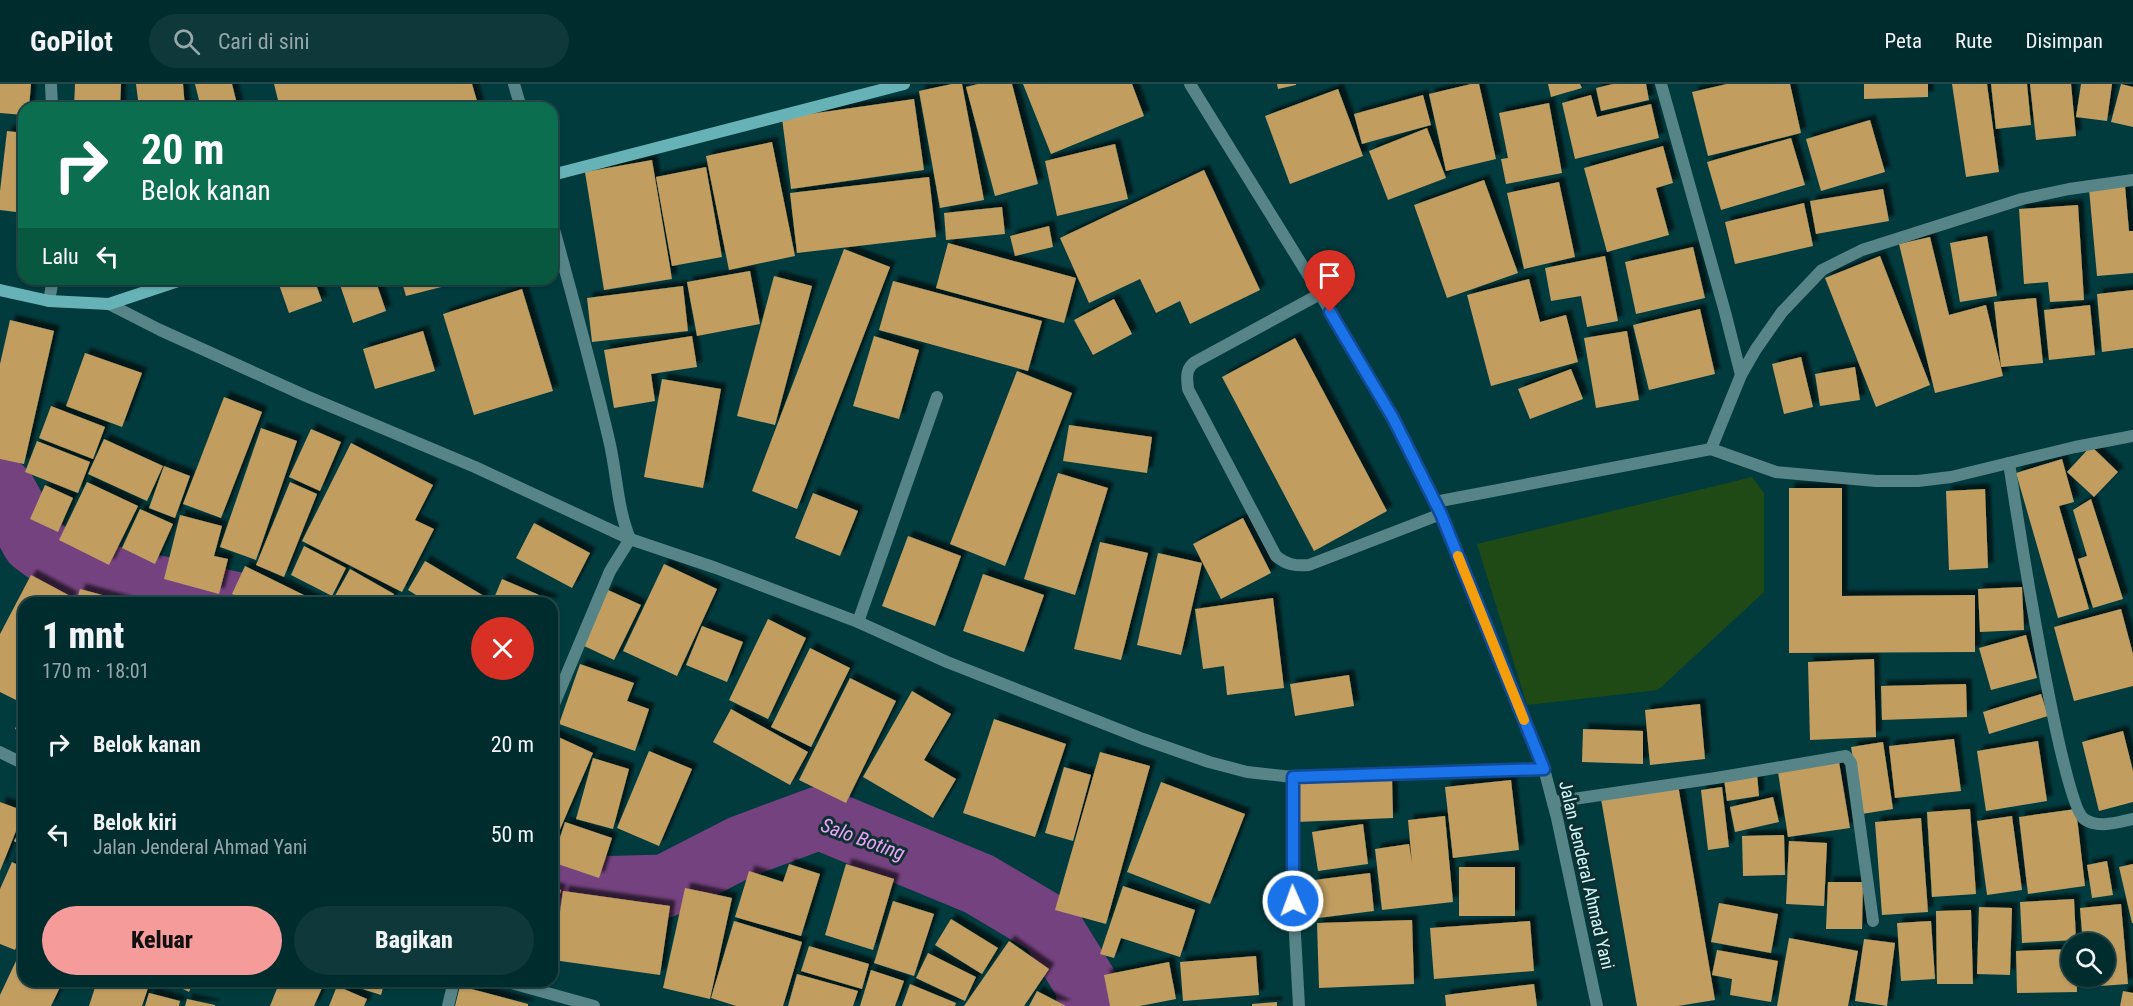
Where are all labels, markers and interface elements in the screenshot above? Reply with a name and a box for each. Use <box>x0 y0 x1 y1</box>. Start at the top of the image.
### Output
search box <box>149 14 569 68</box>
text: GoPilot <box>30 25 113 58</box>
icon: search <box>170 25 203 58</box>
text: Cari di sini <box>218 29 309 54</box>
text: Peta <box>1884 29 1922 53</box>
text: Rute <box>1955 29 1992 53</box>
text: Disimpan <box>2025 29 2103 53</box>
text: 20 m <box>141 125 224 174</box>
icon: right <box>42 126 120 204</box>
text: Belok kanan <box>141 175 271 207</box>
icon: left <box>91 240 124 273</box>
text: Lalu <box>42 244 79 269</box>
pin <box>1304 250 1355 312</box>
icon: arrive <box>1313 259 1346 292</box>
text: 1 mnt <box>42 615 124 657</box>
button: close <box>471 617 534 680</box>
text: 170 m · 18:01 <box>42 659 149 683</box>
icon: right <box>42 728 75 761</box>
text: Belok kanan <box>93 732 201 757</box>
text: 20 m <box>491 732 534 757</box>
street label: Jalan Jenderal Ahmad Yani <box>1555 779 1619 971</box>
text: Belok kiri <box>93 810 177 835</box>
water label: Salo Boting <box>818 813 909 865</box>
icon: left <box>42 818 75 851</box>
text: 50 m <box>491 822 534 847</box>
text: Jalan Jenderal Ahmad Yani <box>93 835 307 859</box>
position arrow <box>1261 869 1325 933</box>
button: Keluar <box>42 906 282 975</box>
button: Bagikan <box>294 906 534 975</box>
map controls <box>2061 933 2115 987</box>
button: search <box>2061 933 2115 987</box>

